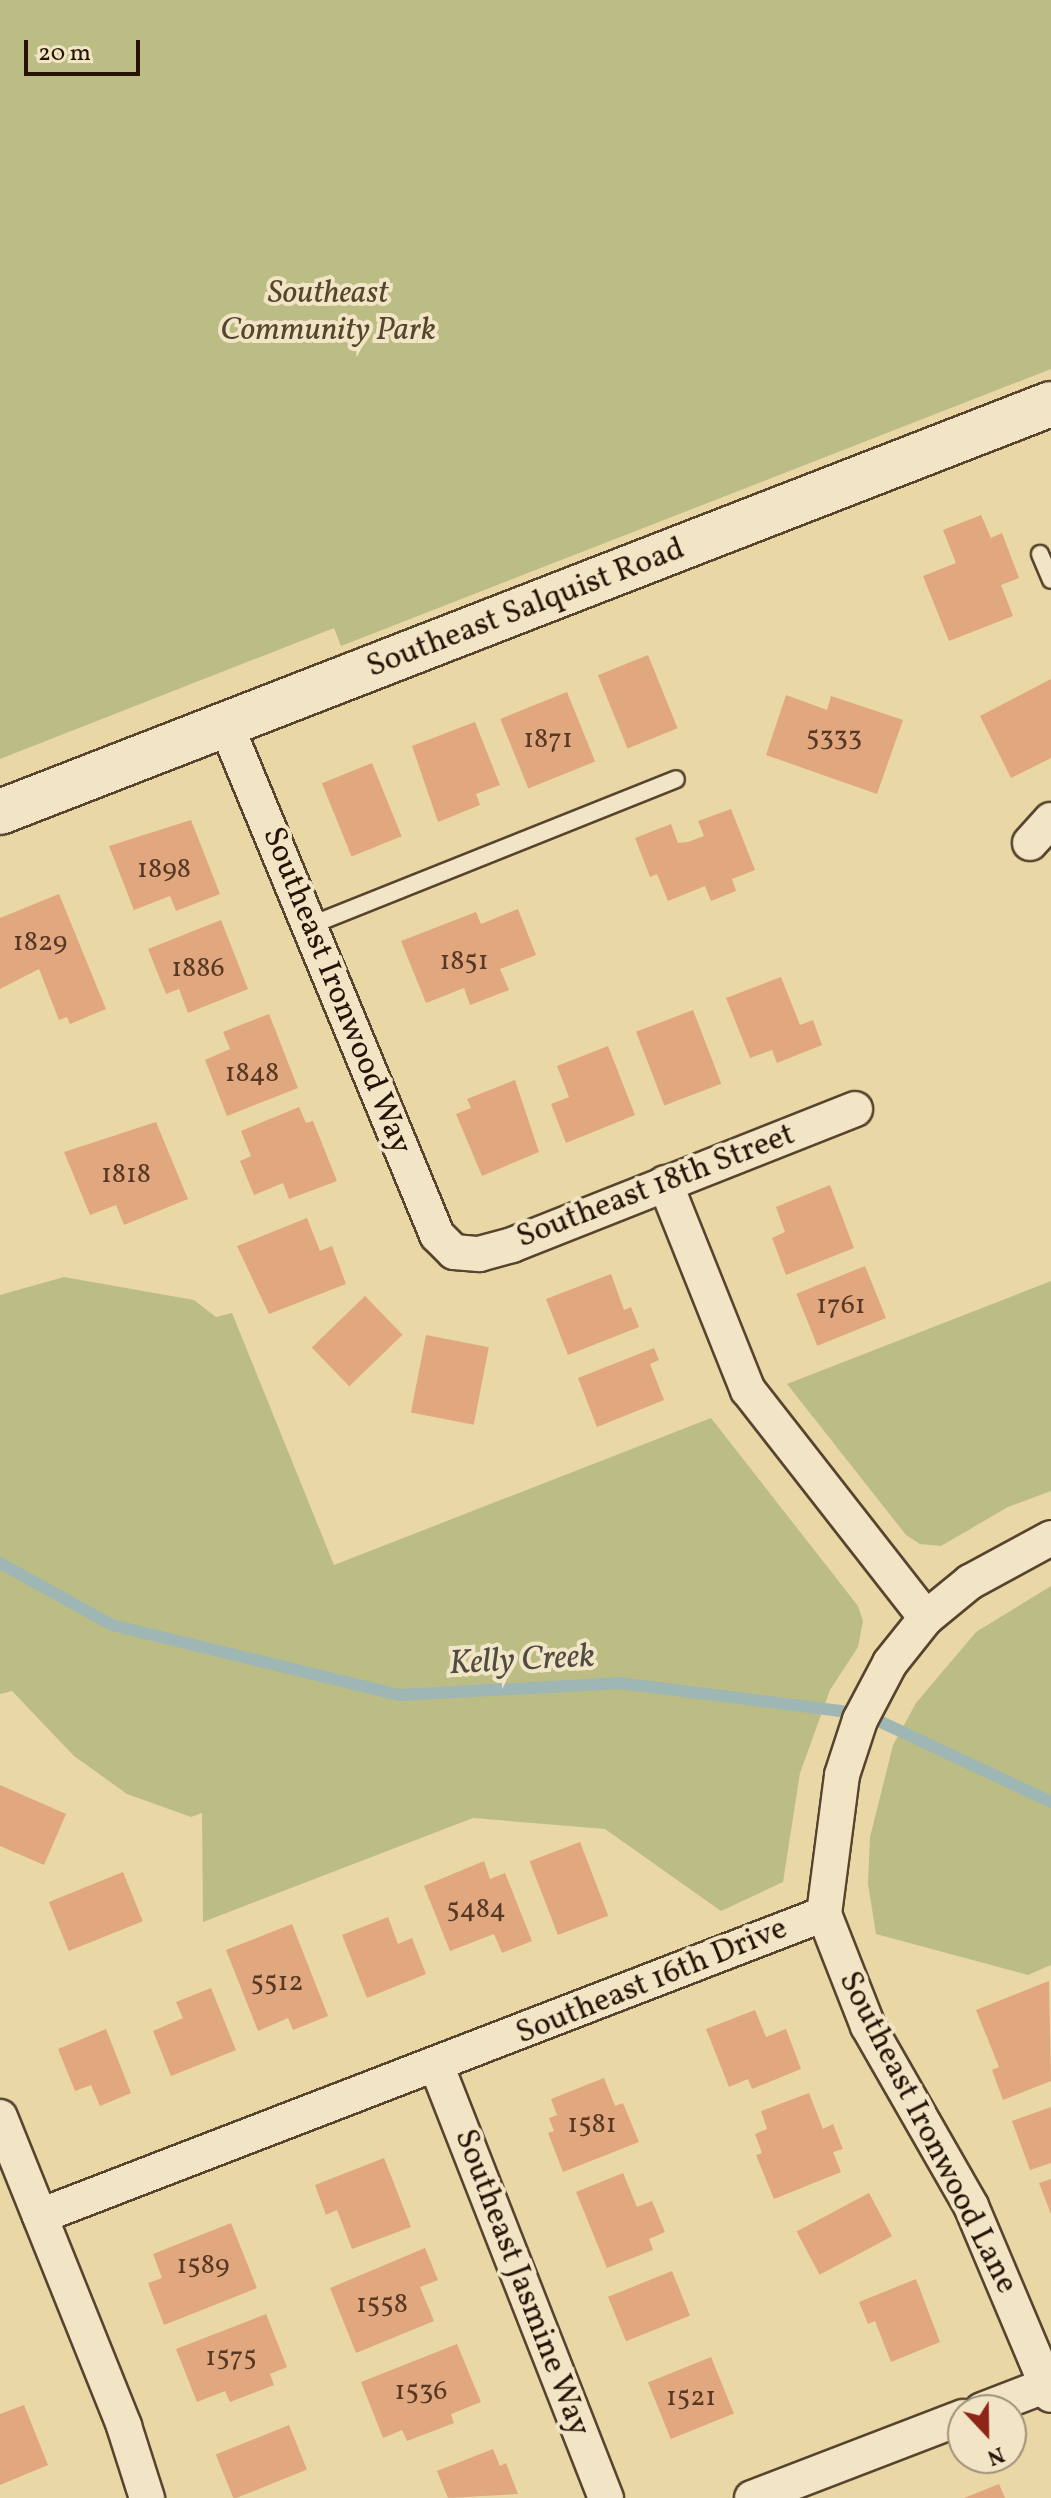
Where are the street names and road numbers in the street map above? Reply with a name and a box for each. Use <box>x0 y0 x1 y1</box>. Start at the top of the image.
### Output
street label: Southeast Salquist Road <box>362 531 690 687</box>
street label: Southeast Ironwood Way <box>253 821 419 1161</box>
street label: Southeast 18th Street <box>512 1116 800 1258</box>
street label: Southeast 16th Drive <box>511 1910 793 2054</box>
street label: Southeast Ironwood Lane <box>829 1966 1025 2300</box>
street label: Southeast Jasmine Way <box>445 2124 597 2442</box>

